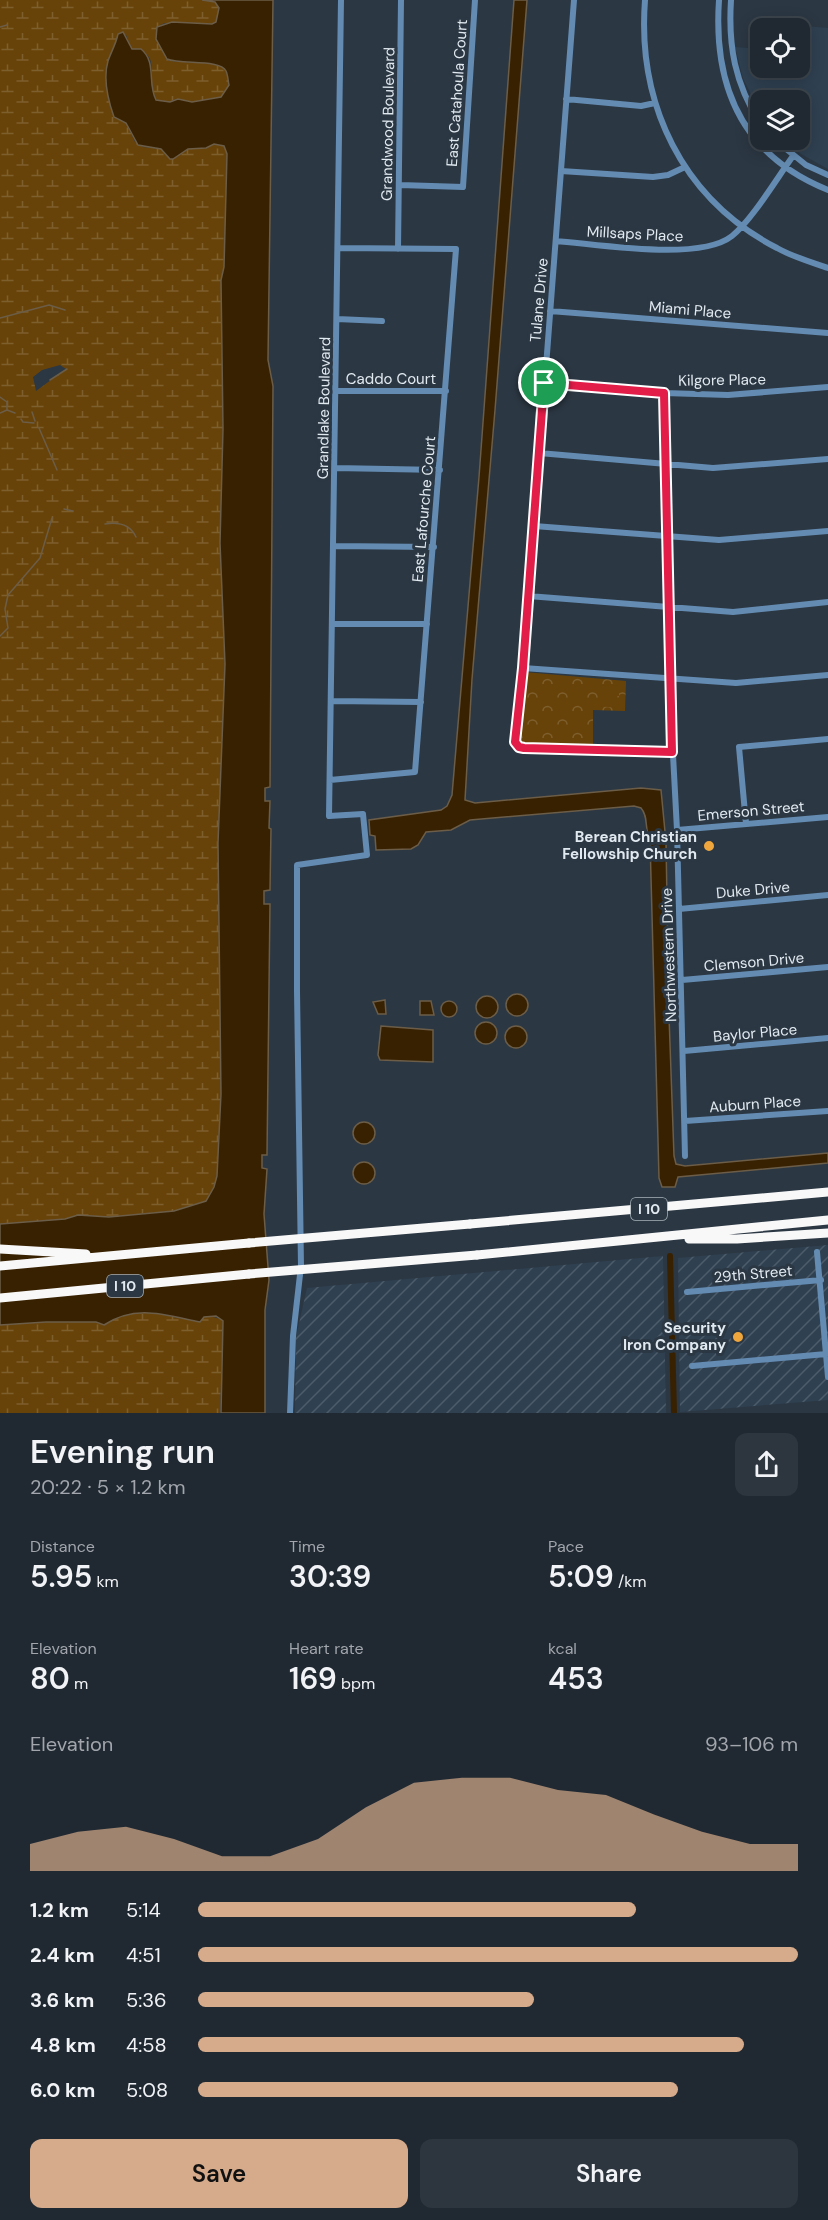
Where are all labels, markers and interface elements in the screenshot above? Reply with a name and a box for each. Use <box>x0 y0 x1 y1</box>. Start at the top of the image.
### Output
map controls <box>750 18 810 150</box>
button: locate <box>750 18 810 78</box>
street label: East Catahoula Court <box>442 19 472 167</box>
street label: Grandwood Boulevard <box>377 47 399 201</box>
button: layers <box>750 90 810 150</box>
street label: Millsaps Place <box>586 221 684 247</box>
street label: Tulane Drive <box>525 257 553 343</box>
street label: Miami Place <box>648 296 732 324</box>
street label: Grandlake Boulevard <box>313 337 335 479</box>
pin <box>518 357 569 408</box>
icon: arrive <box>527 366 560 399</box>
street label: Caddo Court <box>346 369 436 389</box>
street label: Kilgore Place <box>678 369 766 391</box>
street label: East Lafourche Court <box>408 435 440 583</box>
street label: Emerson Street <box>697 796 806 826</box>
place label: Berean Christian Fellowship Church <box>562 827 697 864</box>
marker: Berean Christian Fellowship Church <box>702 839 716 853</box>
street label: Duke Drive <box>715 877 791 903</box>
street label: Northwestern Drive <box>657 888 681 1022</box>
street label: Clemson Drive <box>703 948 805 976</box>
street label: Baylor Place <box>712 1019 798 1047</box>
street label: Auburn Place <box>708 1091 802 1117</box>
road number: I 10 <box>631 1198 667 1220</box>
street label: 29th Street <box>713 1261 793 1287</box>
road number: I 10 <box>107 1275 143 1297</box>
place label: Security Iron Company <box>623 1318 726 1355</box>
marker: Security Iron Company <box>731 1330 745 1344</box>
text: Evening run <box>30 1430 215 1473</box>
button: share <box>735 1433 798 1496</box>
text: 20:22 · 5 × 1.2 km <box>30 1474 185 1500</box>
text: Distance <box>30 1536 95 1557</box>
text: Time <box>289 1536 325 1557</box>
text: Pace <box>548 1536 584 1557</box>
text: 5.95 <box>30 1557 92 1596</box>
text: 30:39 <box>289 1557 371 1596</box>
text: 5:09 <box>548 1557 614 1596</box>
text: km <box>92 1571 119 1592</box>
text: /km <box>614 1571 647 1592</box>
text: Elevation <box>30 1638 97 1659</box>
text: Heart rate <box>289 1638 364 1659</box>
text: kcal <box>548 1638 577 1659</box>
text: 80 <box>30 1659 70 1698</box>
text: 169 <box>289 1659 337 1698</box>
text: 453 <box>548 1659 604 1698</box>
text: m <box>70 1673 88 1694</box>
text: bpm <box>337 1673 375 1694</box>
text: Elevation <box>30 1731 113 1757</box>
text: 93–106 m <box>705 1731 798 1757</box>
text: 1.2 km <box>30 1897 89 1923</box>
text: 5:14 <box>126 1897 161 1923</box>
text: 2.4 km <box>30 1942 95 1968</box>
text: 4:51 <box>126 1942 161 1968</box>
text: 3.6 km <box>30 1987 94 2013</box>
text: 5:36 <box>126 1987 167 2013</box>
text: 4.8 km <box>30 2032 96 2058</box>
text: 4:58 <box>126 2032 167 2058</box>
text: 6.0 km <box>30 2077 95 2103</box>
text: 5:08 <box>126 2077 168 2103</box>
button: Save <box>30 2139 408 2208</box>
button: Share <box>420 2139 798 2208</box>

